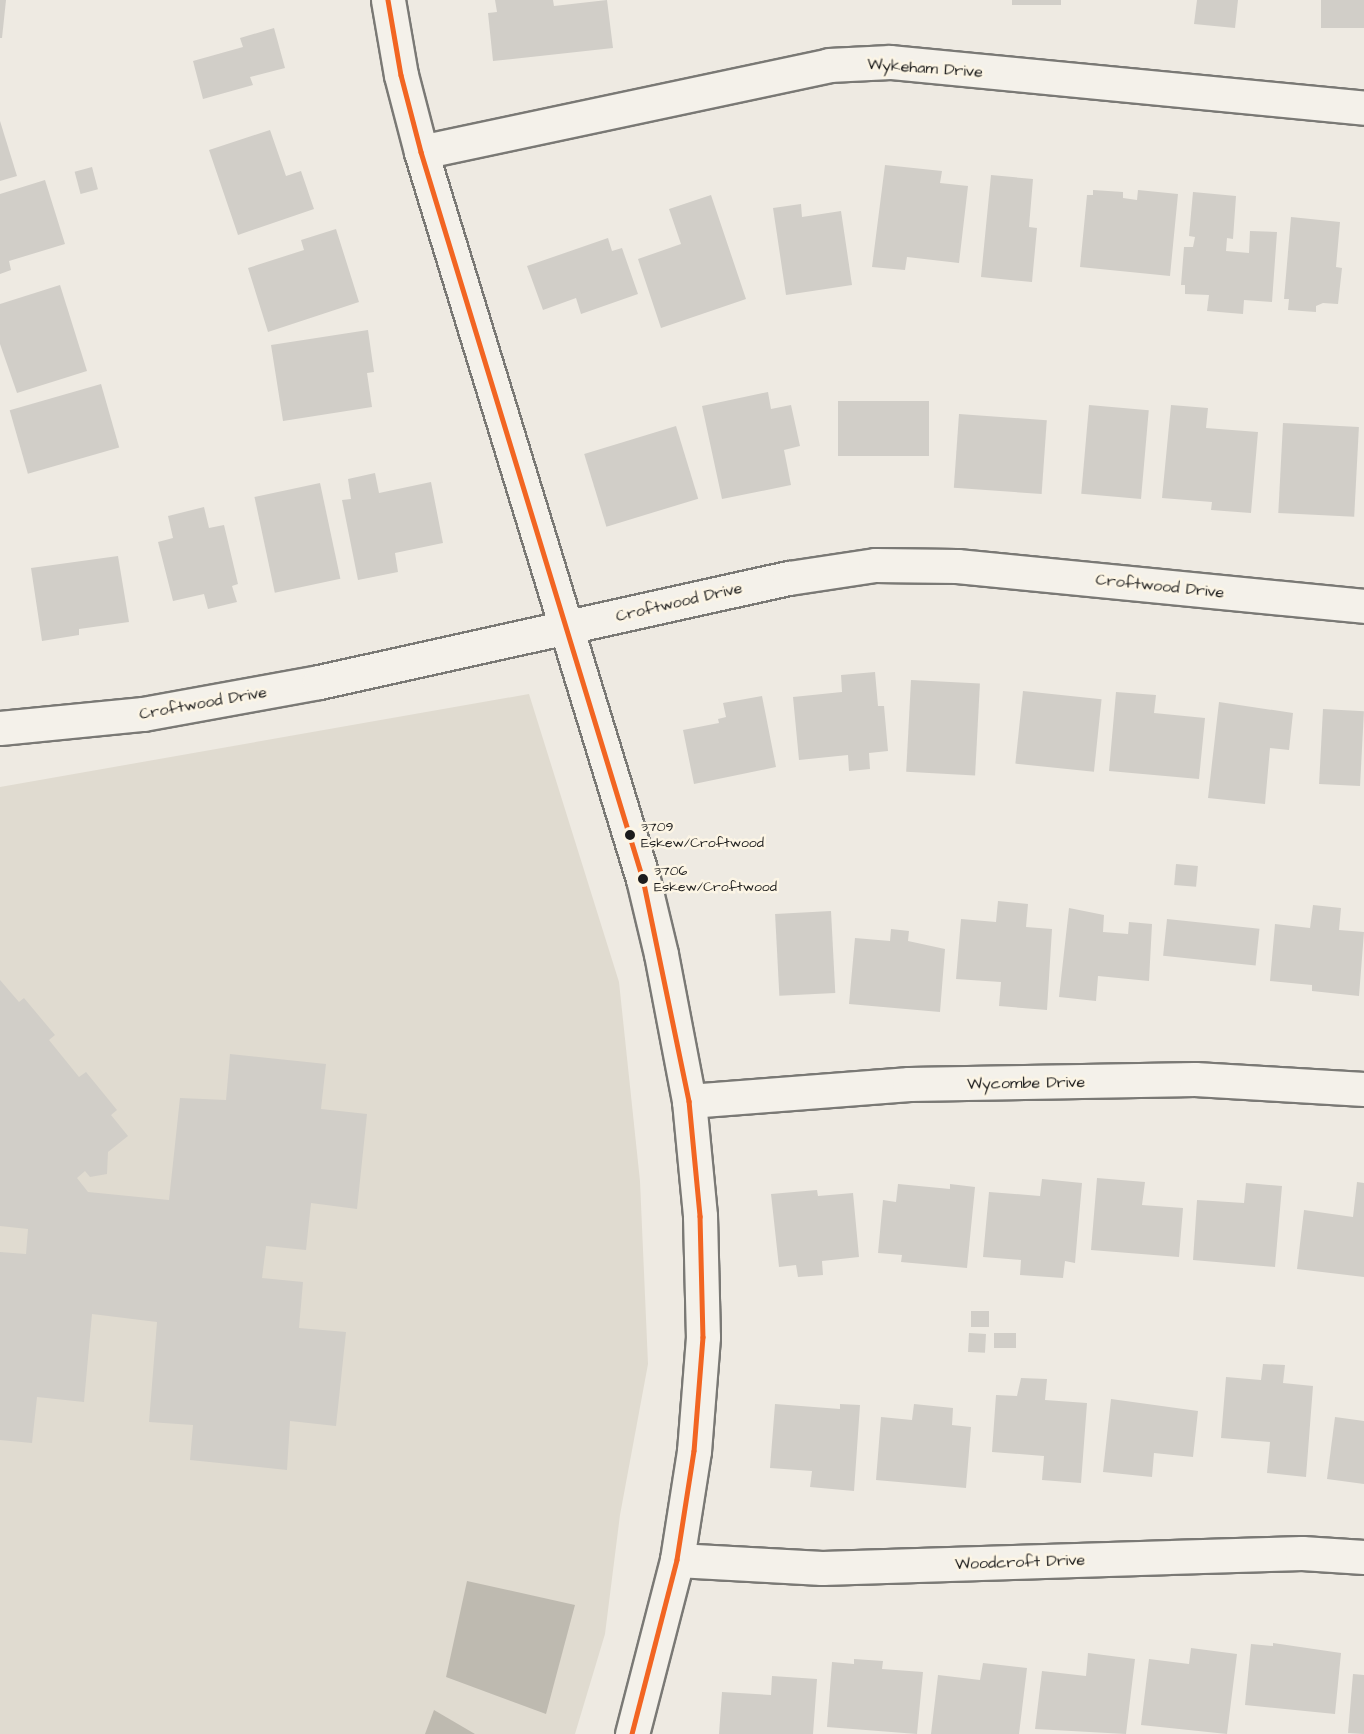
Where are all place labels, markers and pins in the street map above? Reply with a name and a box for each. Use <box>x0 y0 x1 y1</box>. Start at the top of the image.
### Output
place label: 3709 Eskew/Croftwood <box>641 819 764 852</box>
marker: 3709 Eskew/Croftwood <box>624 829 636 841</box>
place label: 3706 Eskew/Croftwood <box>654 863 777 896</box>
marker: 3706 Eskew/Croftwood <box>637 873 649 885</box>

